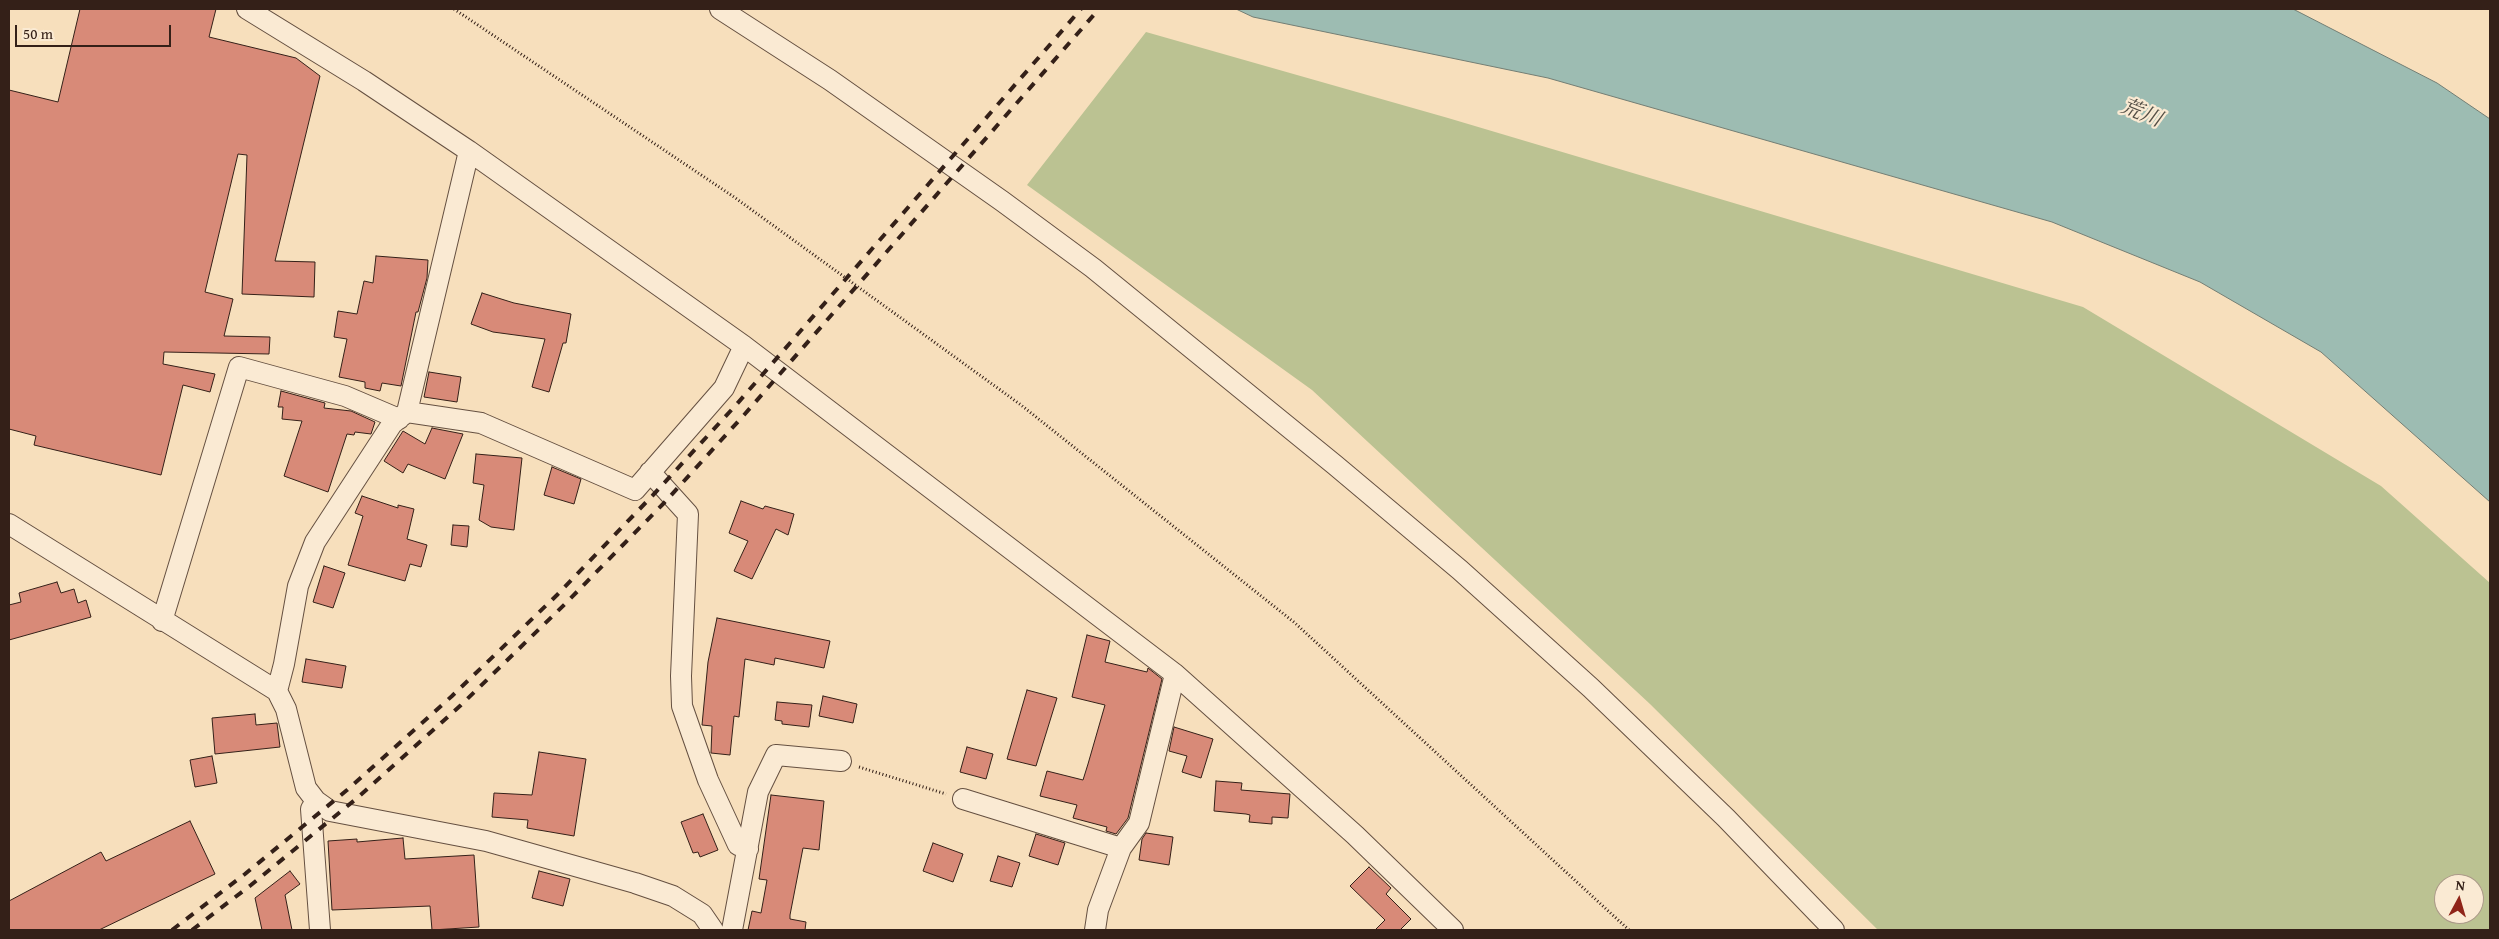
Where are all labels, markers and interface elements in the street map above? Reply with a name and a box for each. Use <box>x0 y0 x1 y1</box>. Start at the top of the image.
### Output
scale bar <box>18 15 174 47</box>
text: 50 m <box>23 23 53 44</box>
water label: 荒川 <box>2117 94 2165 134</box>
north arrow <box>2434 874 2484 924</box>
text: N <box>2455 875 2466 896</box>

